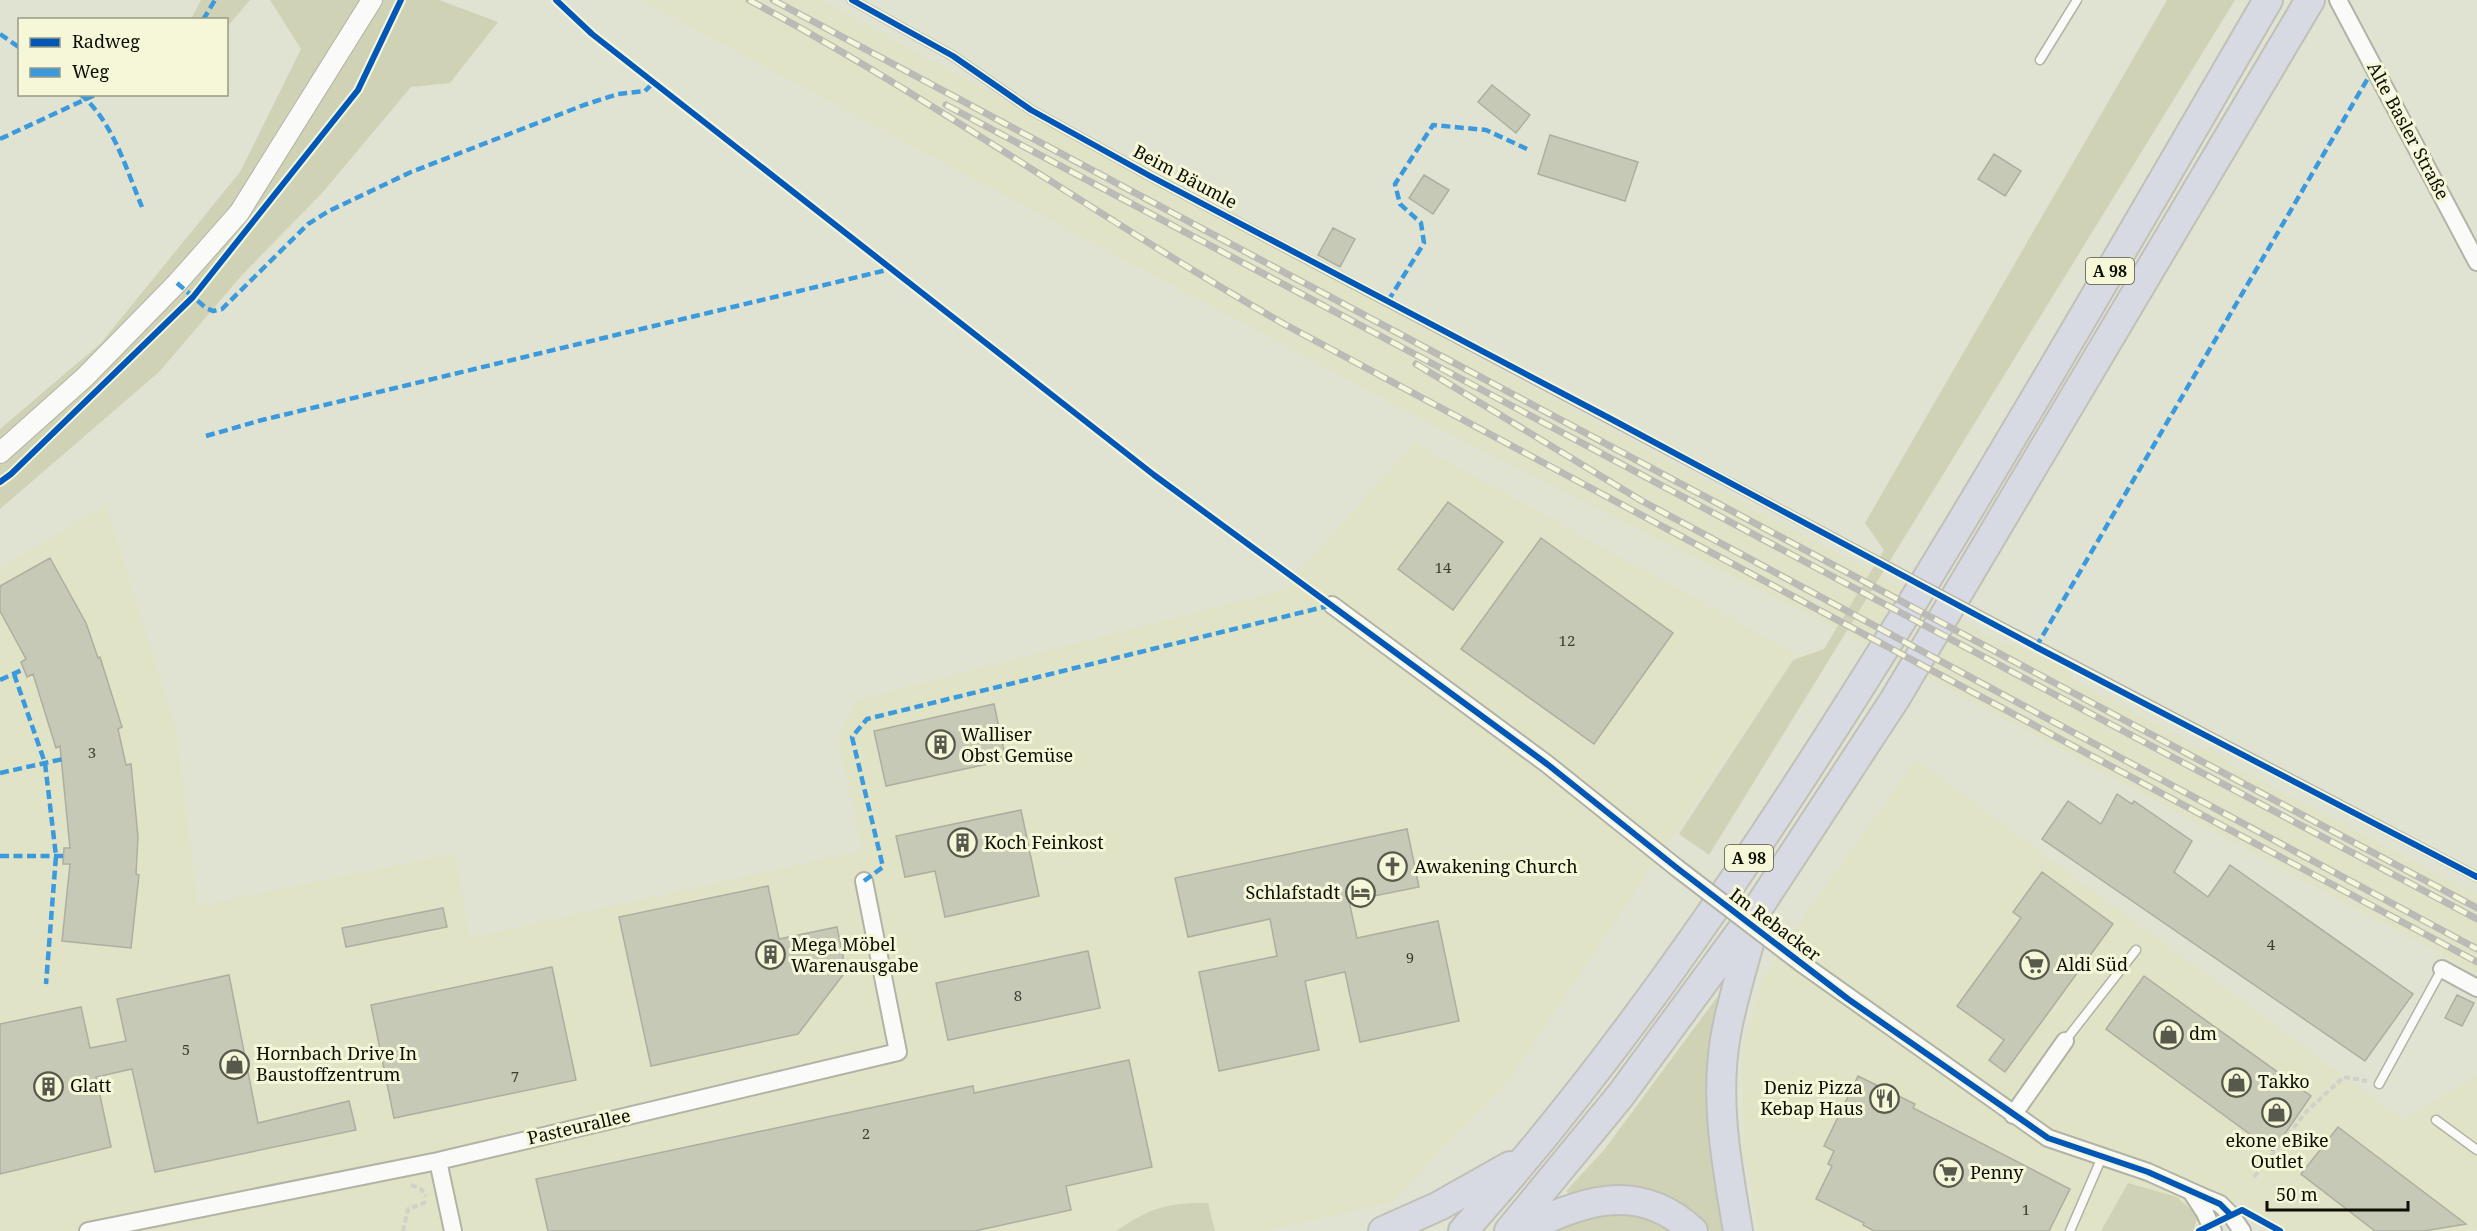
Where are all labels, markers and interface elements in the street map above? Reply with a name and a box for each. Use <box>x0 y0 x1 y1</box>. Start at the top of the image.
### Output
legend <box>18 18 228 96</box>
text: Radweg <box>72 29 140 53</box>
street label: Alte Basler Straße <box>2362 57 2455 204</box>
text: Weg <box>72 59 109 83</box>
street label: Beim Bäumle <box>1129 139 1242 214</box>
road number: A 98 <box>2086 258 2134 284</box>
house number: 14 <box>1435 557 1452 577</box>
house number: 12 <box>1559 630 1575 650</box>
place label: Walliser Obst Gemüse <box>961 722 1073 767</box>
building icon: Walliser Obst Gemüse <box>924 729 956 761</box>
house number: 3 <box>88 742 96 762</box>
building icon: Koch Feinkost <box>947 827 979 859</box>
place label: Koch Feinkost <box>984 830 1104 854</box>
road number: A 98 <box>1725 845 1773 871</box>
church icon: Awakening Church <box>1377 851 1409 883</box>
place label: Awakening Church <box>1414 854 1578 878</box>
hotel icon: Schlafstadt <box>1345 877 1377 909</box>
place label: Schlafstadt <box>1246 880 1340 904</box>
street label: Im Rebacker <box>1725 882 1826 967</box>
place label: Mega Möbel Warenausgabe <box>791 932 919 977</box>
house number: 4 <box>2267 934 2276 954</box>
building icon: Mega Möbel Warenausgabe <box>754 939 786 971</box>
house number: 9 <box>1406 947 1414 967</box>
supermarket icon: Aldi Süd <box>2019 949 2051 981</box>
place label: Aldi Süd <box>2056 952 2128 976</box>
house number: 8 <box>1014 985 1022 1005</box>
shop icon: dm <box>2152 1018 2184 1050</box>
place label: dm <box>2189 1021 2217 1045</box>
house number: 5 <box>182 1039 190 1059</box>
place label: Hornbach Drive In Baustoffzentrum <box>256 1041 418 1086</box>
shop icon: Hornbach Drive In Baustoffzentrum <box>219 1048 251 1080</box>
house number: 7 <box>511 1066 519 1086</box>
shop icon: Takko <box>2221 1066 2253 1098</box>
place label: Takko <box>2258 1069 2310 1093</box>
building icon: Glatt <box>33 1070 65 1102</box>
place label: Glatt <box>70 1073 111 1097</box>
place label: Deniz Pizza Kebap Haus <box>1760 1075 1863 1120</box>
restaurant icon: Deniz Pizza Kebap Haus <box>1868 1082 1900 1114</box>
shop icon: ekone eBike Outlet <box>2261 1096 2293 1128</box>
street label: Pasteurallee <box>525 1103 633 1150</box>
house number: 2 <box>862 1123 870 1143</box>
place label: ekone eBike Outlet <box>2225 1128 2329 1173</box>
supermarket icon: Penny <box>1933 1157 1965 1189</box>
place label: Penny <box>1970 1160 2024 1184</box>
scale bar <box>2267 1174 2408 1212</box>
text: 50 m <box>2276 1182 2318 1206</box>
house number: 1 <box>2022 1199 2030 1219</box>

